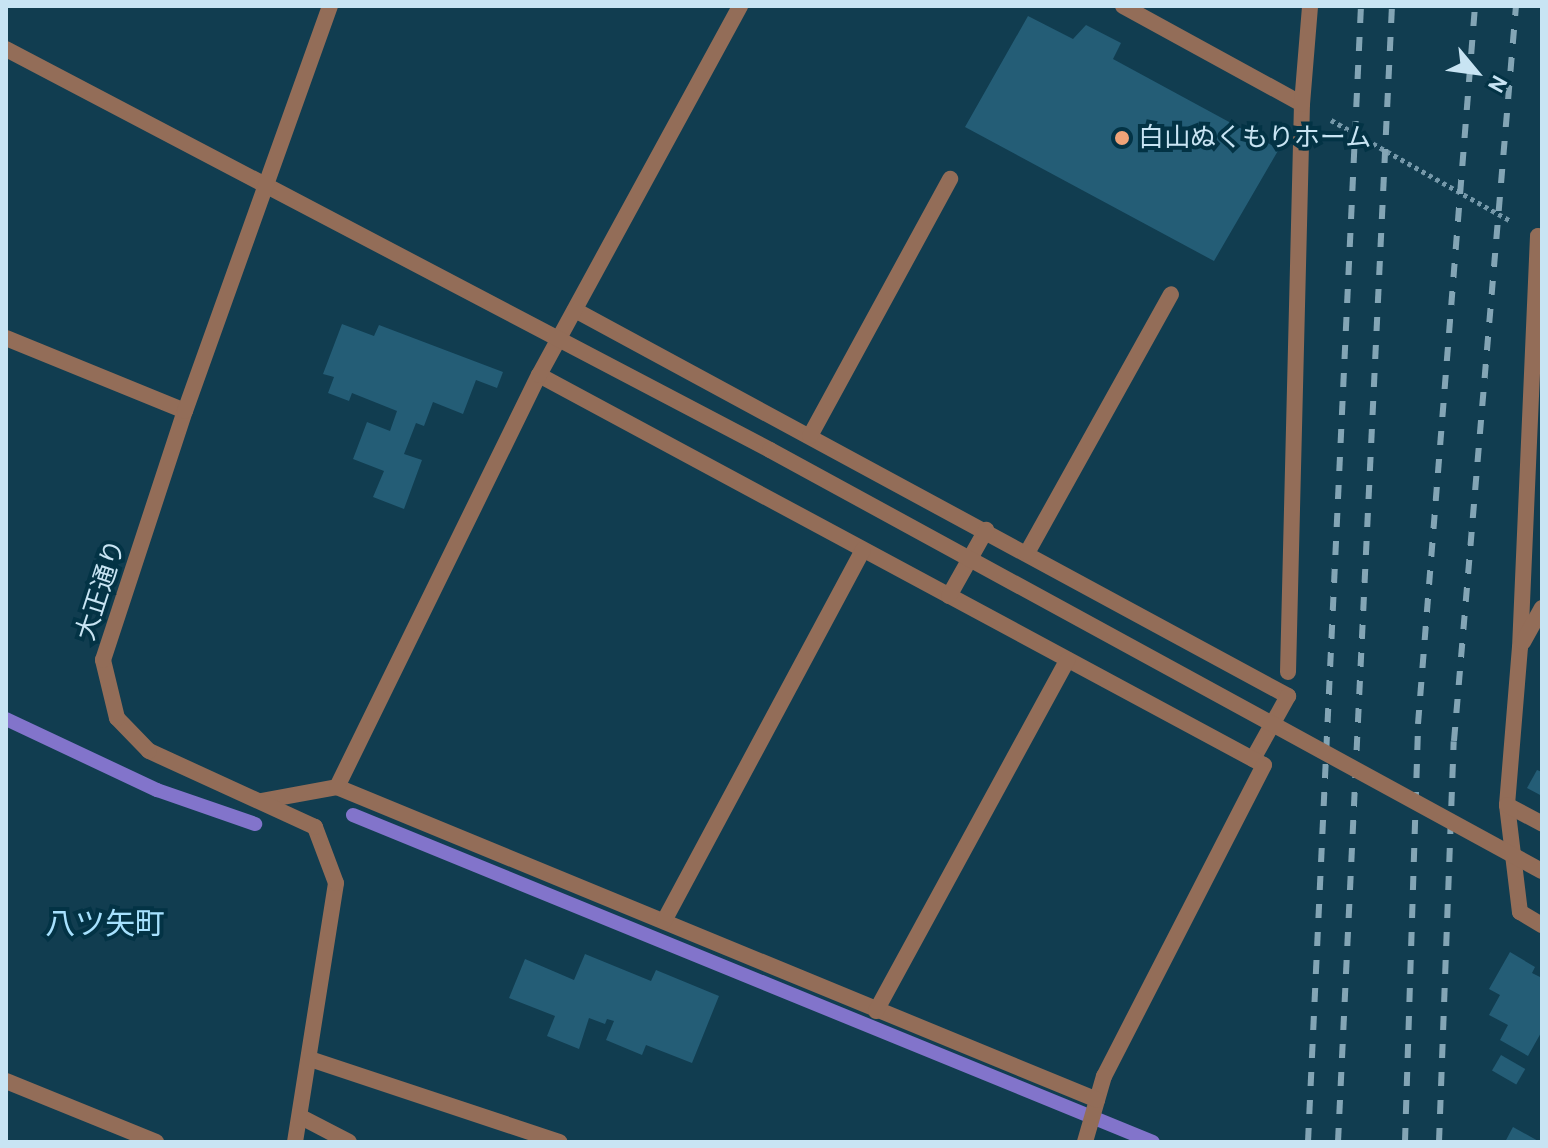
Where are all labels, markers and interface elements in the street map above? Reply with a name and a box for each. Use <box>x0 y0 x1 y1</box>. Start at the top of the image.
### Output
north arrow <box>1436 32 1516 112</box>
text: N <box>1482 71 1513 97</box>
place label: 白山ぬくもりホーム <box>1138 122 1372 154</box>
marker: 白山ぬくもりホーム <box>1113 129 1131 147</box>
street label: 大正通り <box>70 536 132 644</box>
district label: 八ツ矢町 <box>45 906 165 942</box>

